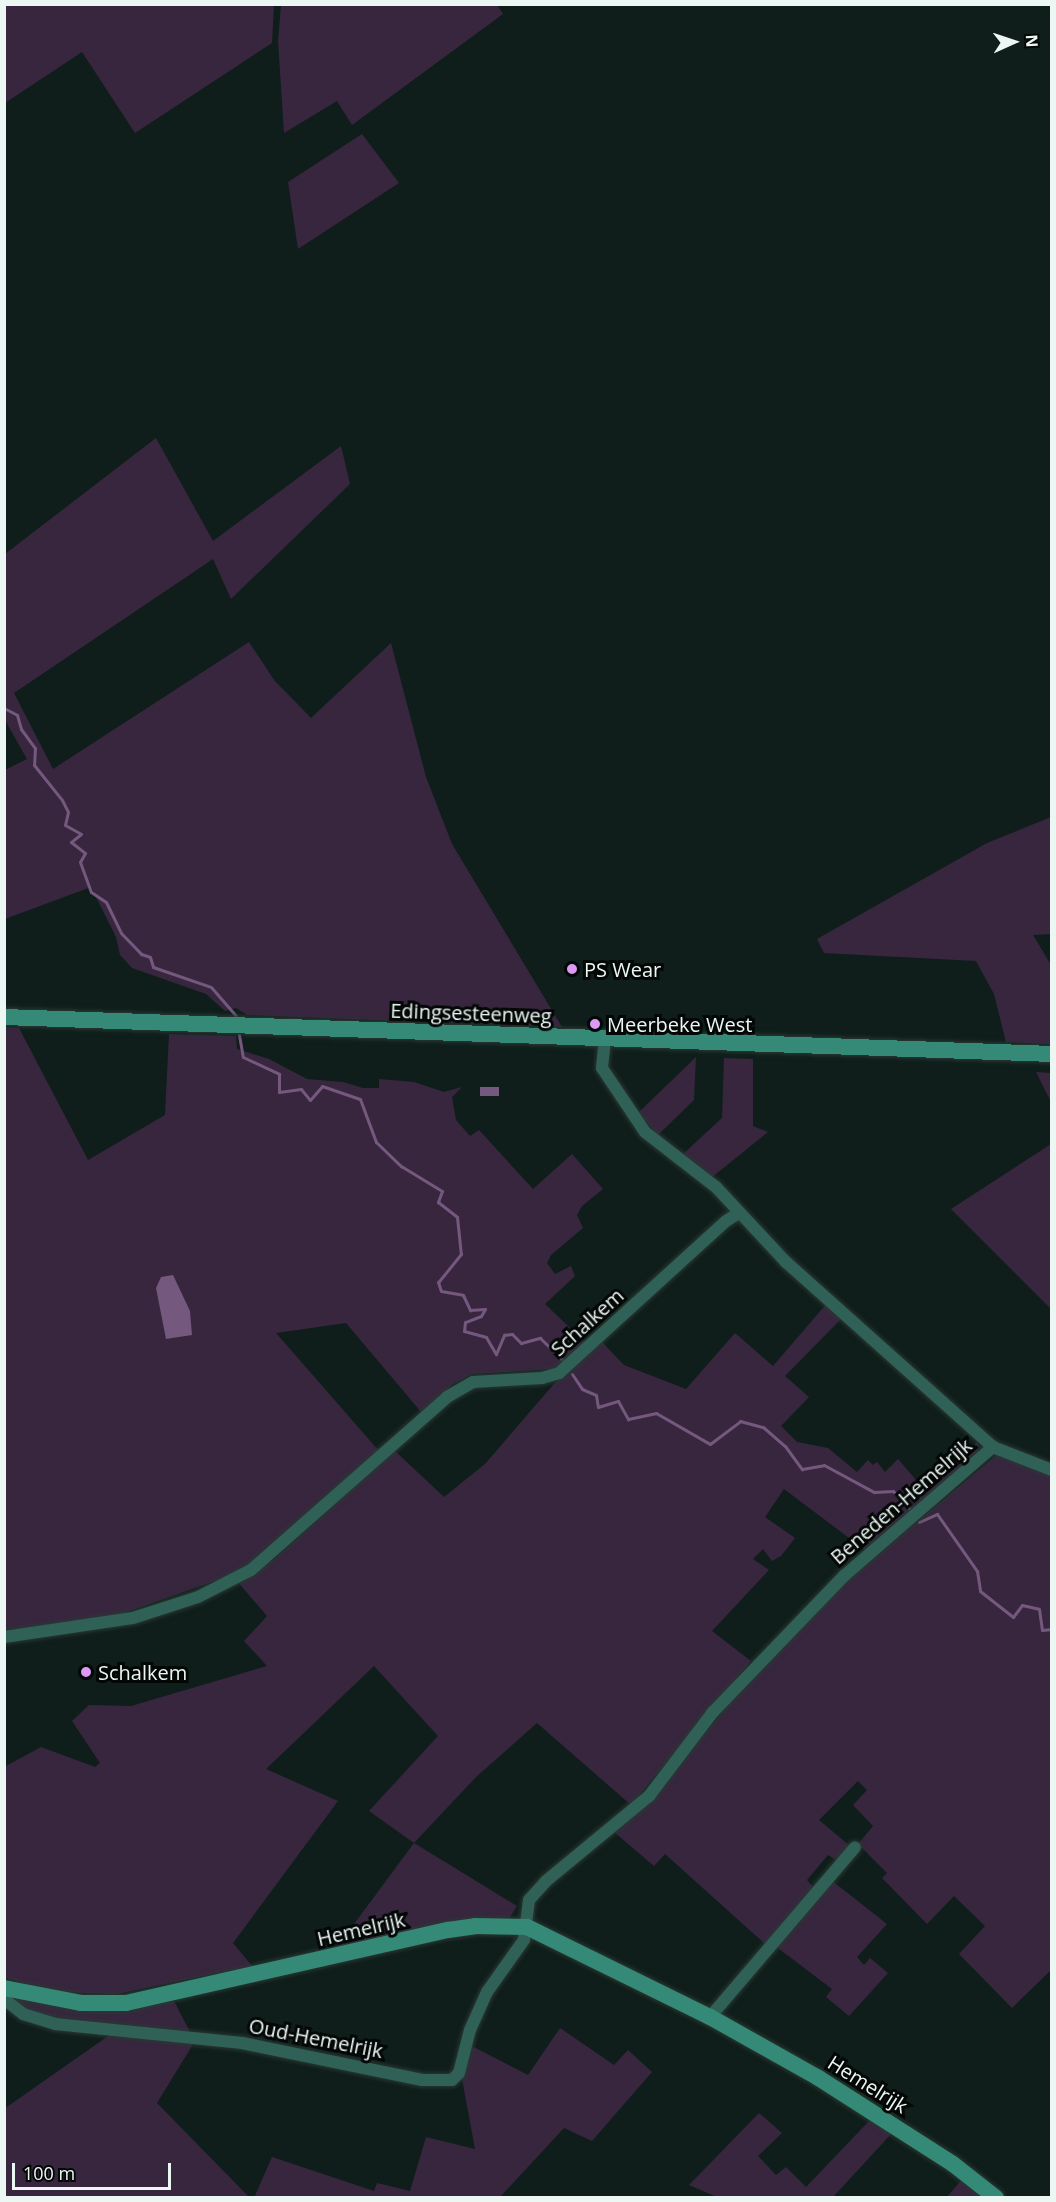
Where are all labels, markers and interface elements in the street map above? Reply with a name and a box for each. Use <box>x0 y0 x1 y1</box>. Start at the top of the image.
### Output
north arrow <box>984 12 1044 72</box>
text: N <box>1021 34 1043 48</box>
place label: PS Wear <box>584 957 661 981</box>
marker: PS Wear <box>565 962 579 976</box>
street label: Edingsesteenweg <box>390 998 552 1028</box>
place label: Meerbeke West <box>607 1012 752 1036</box>
marker: Meerbeke West <box>588 1017 602 1031</box>
street label: Schalkem <box>546 1283 628 1361</box>
street label: Beneden-Hemelrijk <box>825 1433 977 1569</box>
place label: Schalkem <box>98 1660 187 1684</box>
marker: Schalkem <box>79 1665 93 1679</box>
street label: Hemelrijk <box>315 1907 407 1951</box>
street label: Oud-Hemelrijk <box>247 2013 385 2063</box>
street label: Hemelrijk <box>824 2050 912 2118</box>
scale bar <box>15 2151 174 2189</box>
text: 100 m <box>23 2161 75 2185</box>

